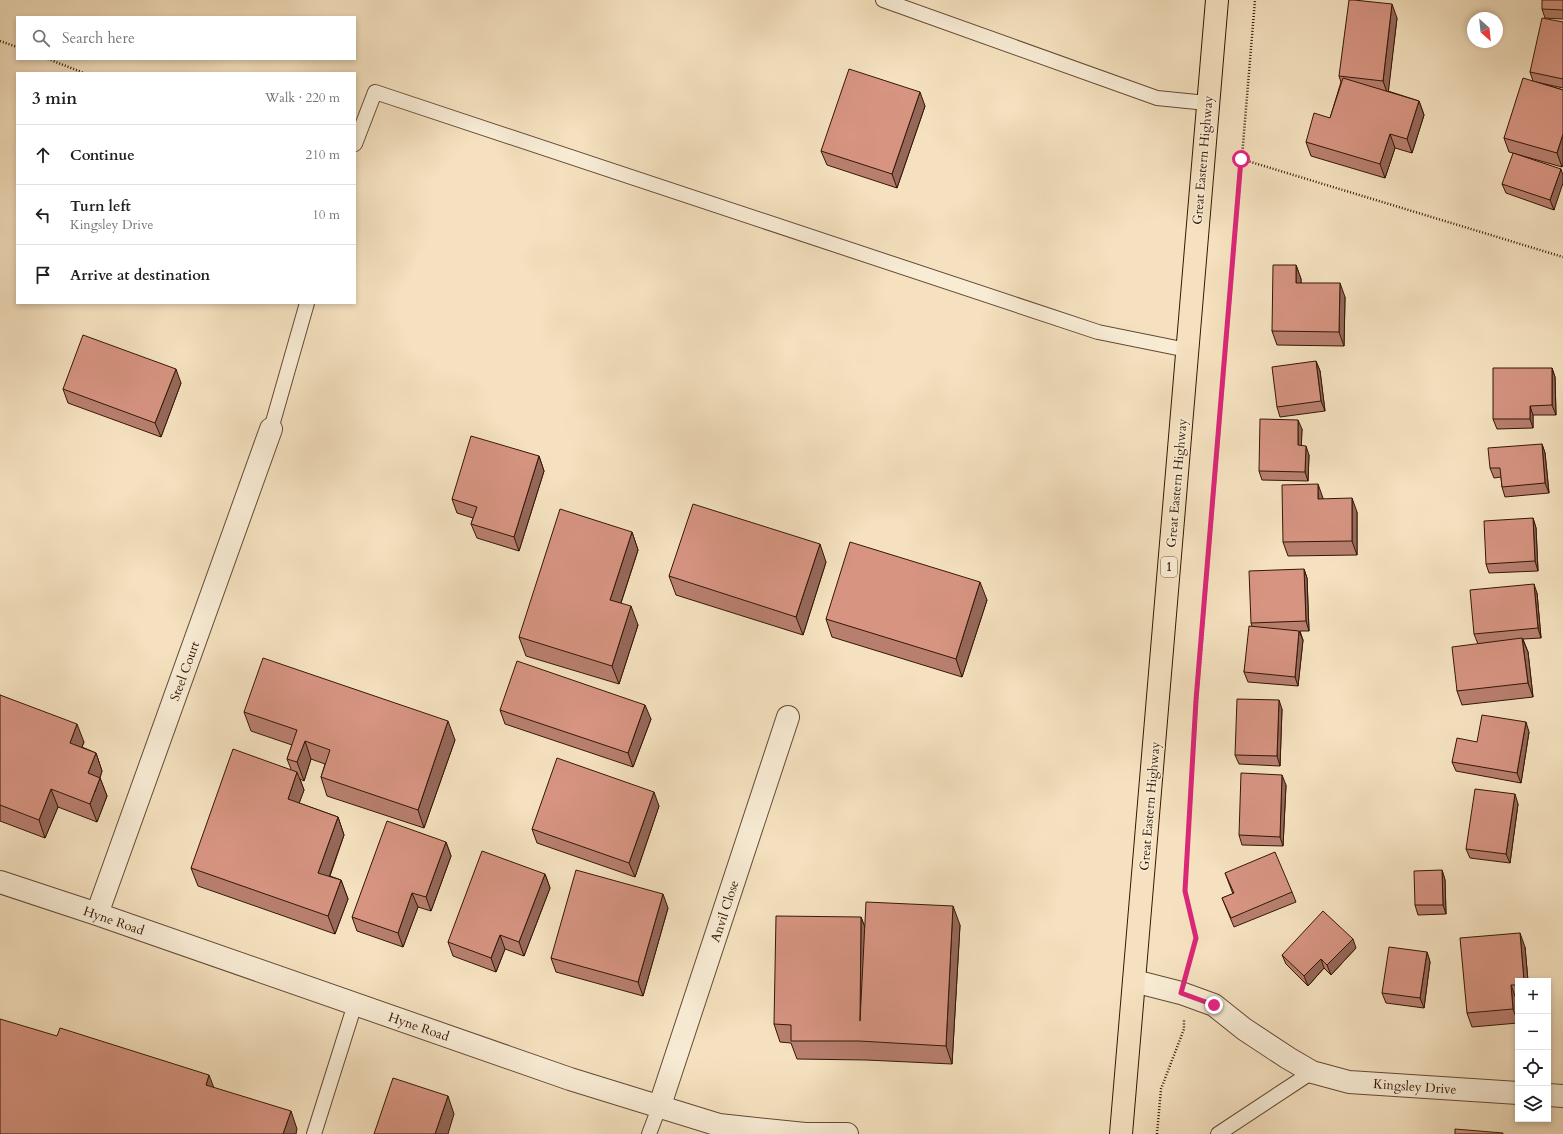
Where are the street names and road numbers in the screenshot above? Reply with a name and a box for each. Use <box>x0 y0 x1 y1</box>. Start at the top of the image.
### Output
street label: Great Eastern Highway <box>1188 95 1218 225</box>
street label: Great Eastern Highway <box>1162 418 1192 548</box>
road number: 1 <box>1161 557 1177 577</box>
street label: Steel Court <box>166 639 204 704</box>
street label: Great Eastern Highway <box>1135 741 1165 871</box>
street label: Anvil Close <box>706 878 743 945</box>
street label: Hyne Road <box>81 902 147 940</box>
street label: Hyne Road <box>386 1008 452 1046</box>
street label: Kingsley Drive <box>1373 1075 1457 1099</box>

